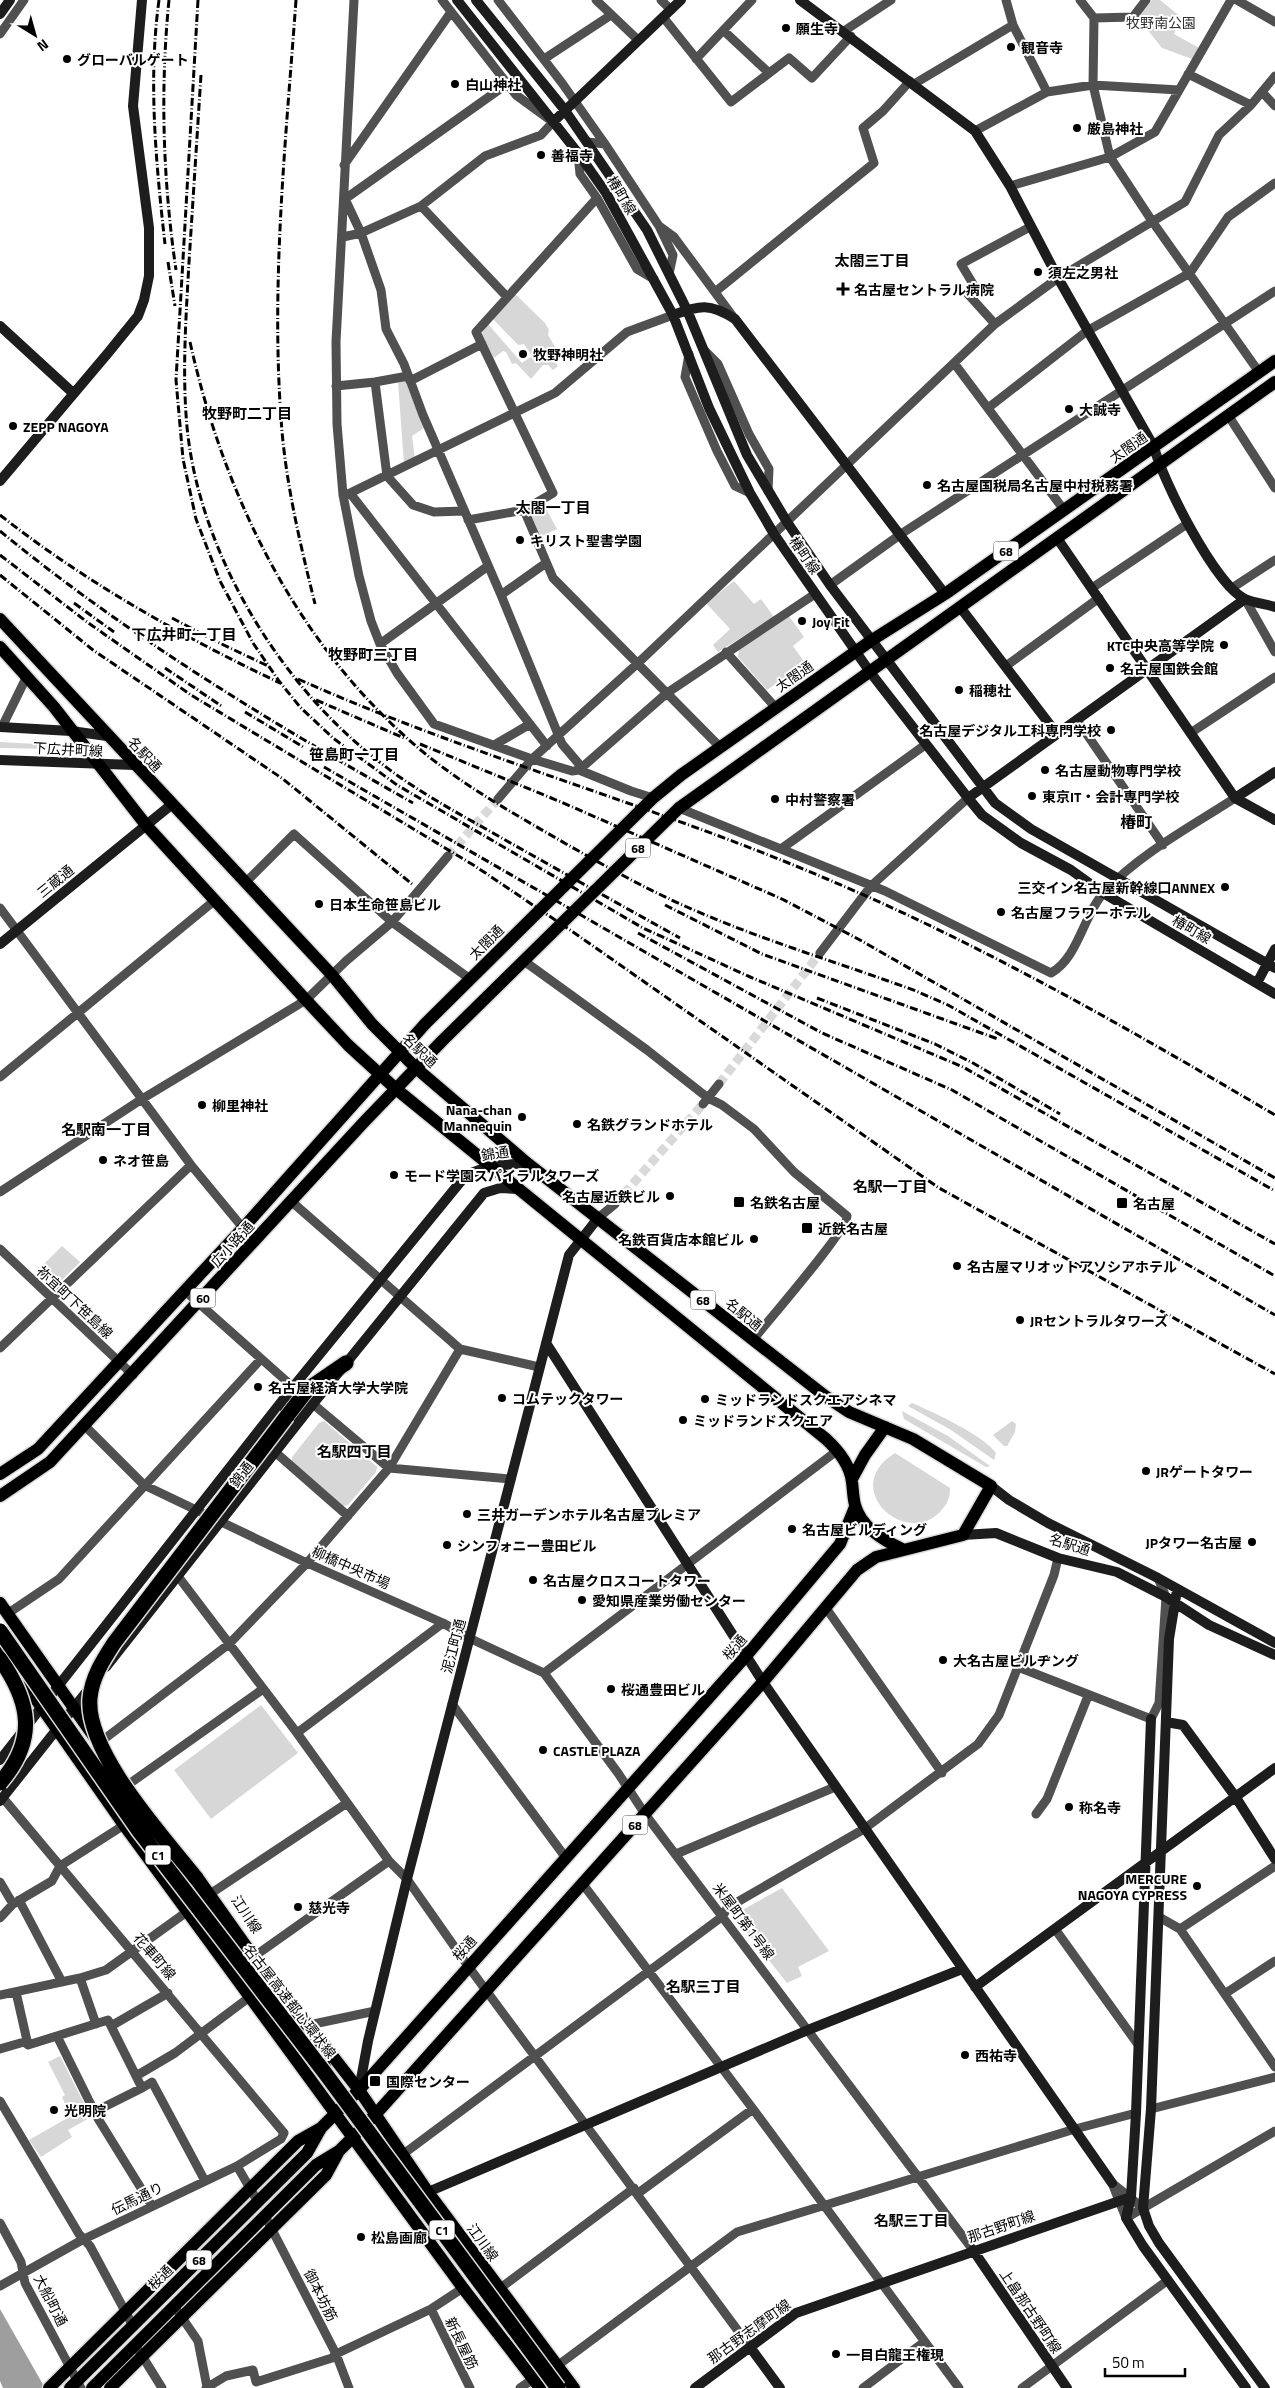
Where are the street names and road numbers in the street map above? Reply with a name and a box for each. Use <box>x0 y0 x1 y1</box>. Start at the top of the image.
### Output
street label: 椿町線 <box>602 172 642 218</box>
street label: 太閤通 <box>1105 426 1151 468</box>
street label: 椿町線 <box>784 532 826 578</box>
road number: 68 <box>994 542 1018 560</box>
street label: 太閤通 <box>771 655 817 697</box>
street label: 名駅通 <box>123 731 167 777</box>
street label: 下広井町線 <box>32 737 104 761</box>
road number: 68 <box>626 838 650 858</box>
street label: 三蔵通 <box>32 860 78 902</box>
street label: 椿町線 <box>1169 909 1215 949</box>
street label: 太閤通 <box>464 920 508 964</box>
street label: 名駅通 <box>398 1028 442 1072</box>
street label: 錦通 <box>480 1140 510 1166</box>
street label: 広小路通 <box>205 1216 259 1272</box>
street label: 祢宜町下笹島線 <box>32 1261 118 1343</box>
road number: 60 <box>190 1289 216 1308</box>
road number: 68 <box>690 1290 716 1310</box>
street label: 名駅通 <box>721 1293 767 1335</box>
street label: 錦通 <box>224 1457 258 1491</box>
street label: 名駅通 <box>1047 1528 1093 1560</box>
street label: 柳橋中央市場 <box>308 1540 394 1594</box>
street label: 泥江町通 <box>436 1616 470 1676</box>
street label: 桜通 <box>717 1630 751 1664</box>
road number: 68 <box>622 1816 648 1834</box>
road number: C1 <box>146 1846 170 1864</box>
street label: 米屋町第1号線 <box>708 1878 780 1964</box>
street label: 江川線 <box>227 1891 267 1937</box>
street label: 花車町線 <box>129 1928 181 1984</box>
street label: 桜通 <box>447 1931 481 1965</box>
street label: 名古屋高速都心環状線 <box>239 1939 341 2063</box>
street label: 伝馬通り <box>107 2176 167 2220</box>
street label: 那古野町線 <box>964 2205 1038 2247</box>
street label: 江川線 <box>462 2219 504 2265</box>
road number: C1 <box>430 2220 454 2240</box>
road number: 68 <box>186 2250 212 2270</box>
street label: 桜通 <box>143 2260 177 2294</box>
street label: 御本坊筋 <box>299 2265 343 2325</box>
street label: 上畠那古野町線 <box>995 2265 1067 2357</box>
street label: 大船町通 <box>29 2270 73 2330</box>
street label: 那古野志摩町線 <box>703 2294 795 2368</box>
street label: 新長屋筋 <box>440 2313 484 2373</box>

